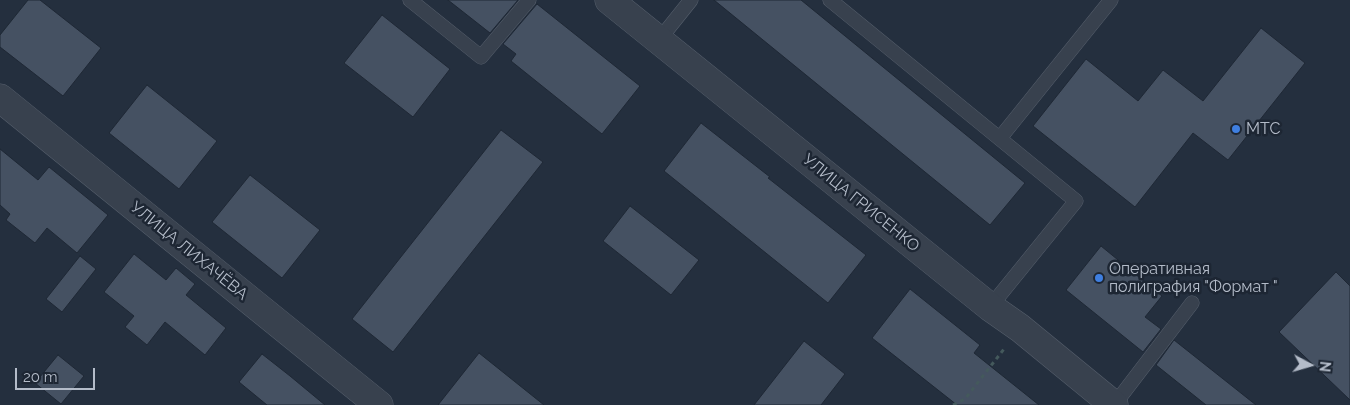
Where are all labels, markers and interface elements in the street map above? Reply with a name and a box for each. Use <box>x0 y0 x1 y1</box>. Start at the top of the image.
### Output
place label: МТС <box>1246 119 1280 139</box>
marker: МТС <box>1230 123 1242 135</box>
street label: УЛИЦА ГРИСЕНКО <box>799 150 923 256</box>
street label: УЛИЦА ЛИХАЧЁВА <box>127 198 251 304</box>
place label: Оперативная полиграфия "Формат " <box>1109 259 1278 297</box>
marker: Оперативная полиграфия "Формат " <box>1093 272 1105 284</box>
north arrow <box>1285 340 1335 390</box>
scale bar <box>18 358 98 390</box>
text: N <box>1316 360 1333 373</box>
text: 20 m <box>23 368 58 386</box>

